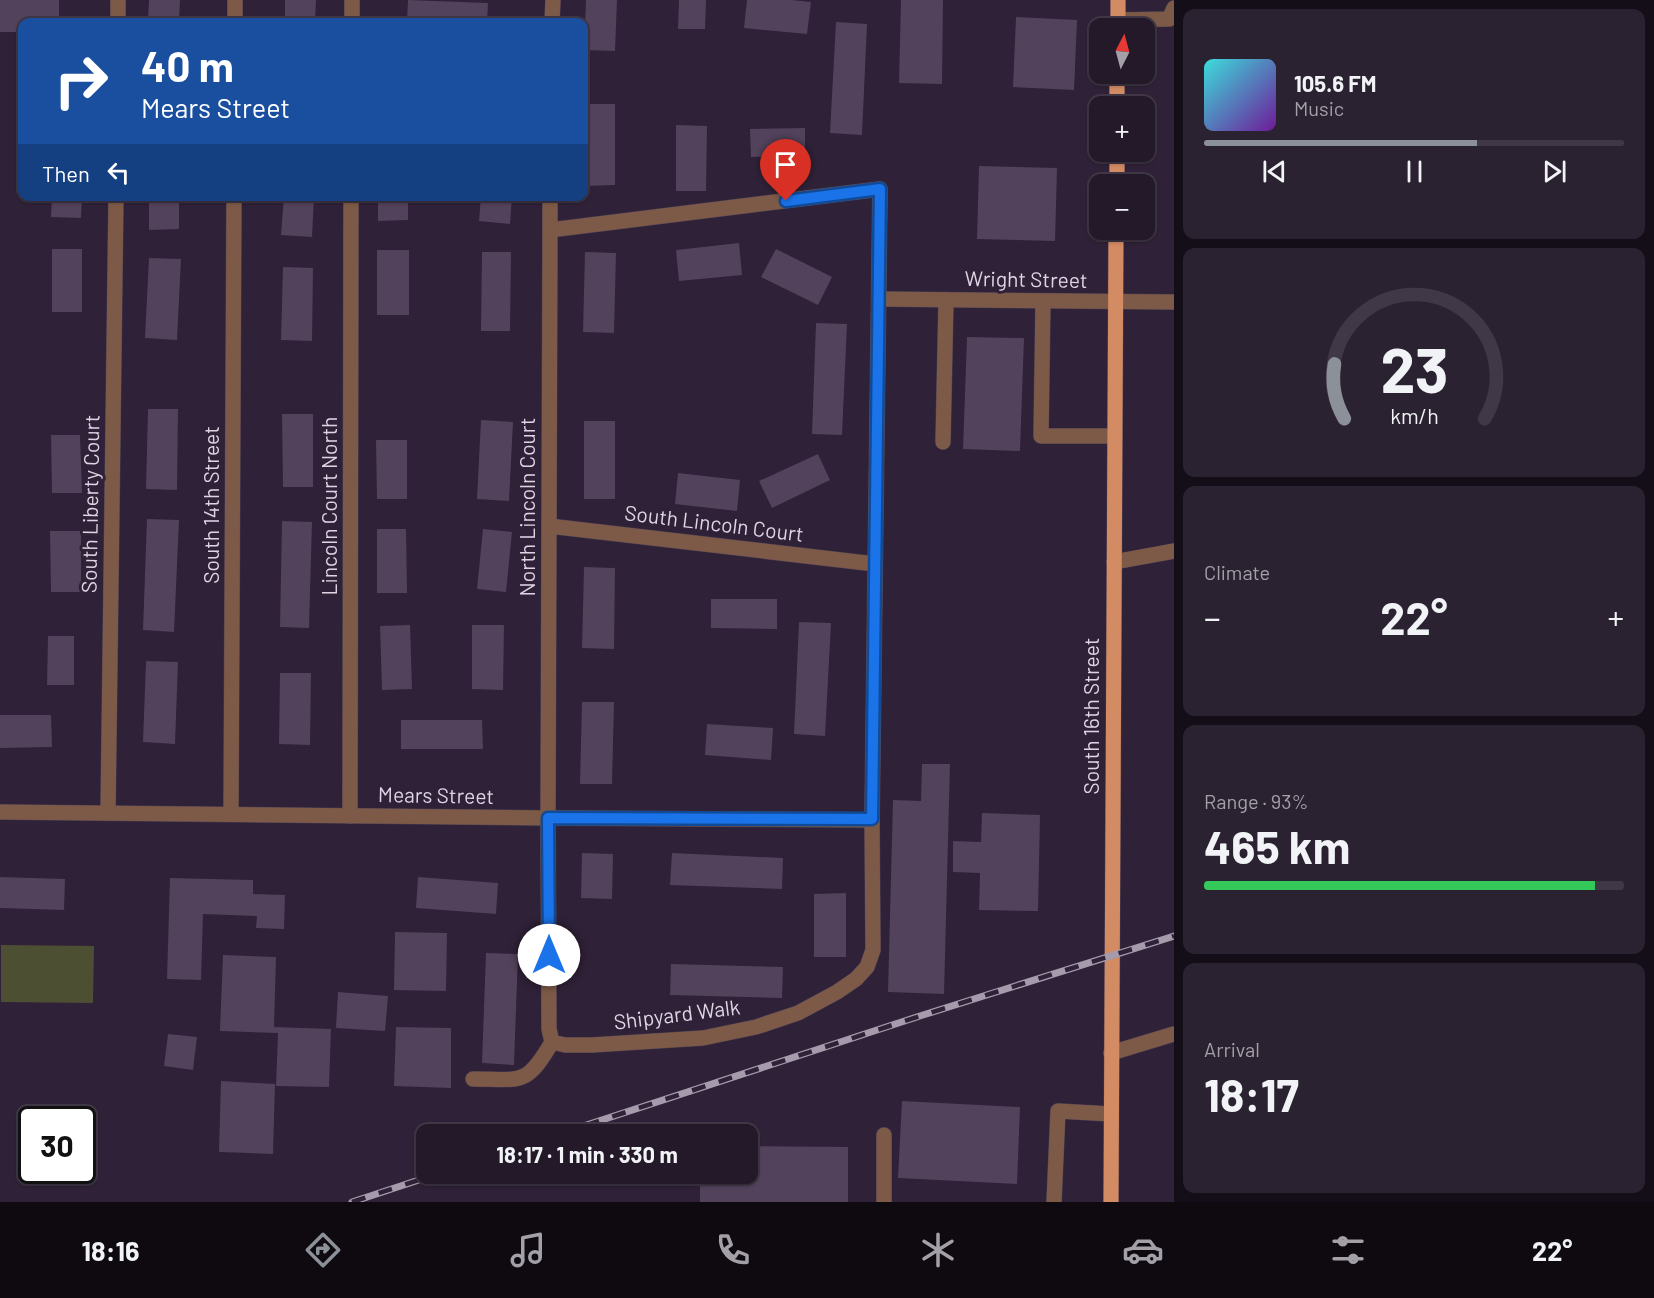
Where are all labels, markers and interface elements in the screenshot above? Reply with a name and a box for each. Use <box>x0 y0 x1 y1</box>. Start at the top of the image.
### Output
north arrow <box>1089 18 1155 84</box>
map controls <box>1089 18 1155 240</box>
text: 40 m <box>141 40 234 90</box>
icon: right <box>42 42 120 120</box>
text: 105.6 FM <box>1294 70 1376 96</box>
text: Mears Street <box>141 91 290 123</box>
button: + <box>1089 96 1155 162</box>
text: Music <box>1294 96 1344 120</box>
pin <box>760 139 811 201</box>
icon: arrive <box>769 148 802 181</box>
icon: previous <box>1258 155 1291 188</box>
icon: pause <box>1398 155 1431 188</box>
icon: next <box>1538 155 1571 188</box>
icon: left <box>102 156 135 189</box>
text: Then <box>42 160 90 186</box>
button: − <box>1089 174 1155 240</box>
street label: Wright Street <box>964 265 1088 292</box>
text: 23 <box>1380 332 1448 406</box>
text: km/h <box>1390 404 1438 429</box>
street label: South Liberty Court <box>75 415 104 593</box>
street label: Lincoln Court North <box>316 417 341 595</box>
street label: North Lincoln Court <box>514 418 539 596</box>
street label: South 14th Street <box>198 426 223 584</box>
street label: South Lincoln Court <box>623 499 805 546</box>
text: Climate <box>1204 560 1270 584</box>
text: 22° <box>1380 590 1448 644</box>
text: − <box>1204 597 1221 637</box>
text: + <box>1607 597 1624 637</box>
street label: South 16th Street <box>1078 638 1103 794</box>
street label: Mears Street <box>378 781 494 808</box>
text: Range · 93% <box>1204 789 1308 813</box>
text: 465 km <box>1204 819 1350 873</box>
position arrow <box>517 923 581 987</box>
street label: Shipyard Walk <box>612 993 741 1034</box>
text: Arrival <box>1204 1037 1260 1061</box>
text: 18:17 <box>1204 1067 1299 1121</box>
speed limit sign: 30 <box>18 1106 96 1184</box>
text: 18:17 · 1 min · 330 m <box>496 1141 678 1167</box>
icon: directions <box>302 1229 344 1271</box>
icon: music <box>507 1229 549 1271</box>
icon: phone <box>712 1229 754 1271</box>
icon: climate <box>917 1229 959 1271</box>
icon: car <box>1122 1229 1164 1271</box>
icon: filters <box>1327 1229 1369 1271</box>
text: 18:16 <box>81 1234 140 1266</box>
text: 22° <box>1532 1234 1573 1266</box>

